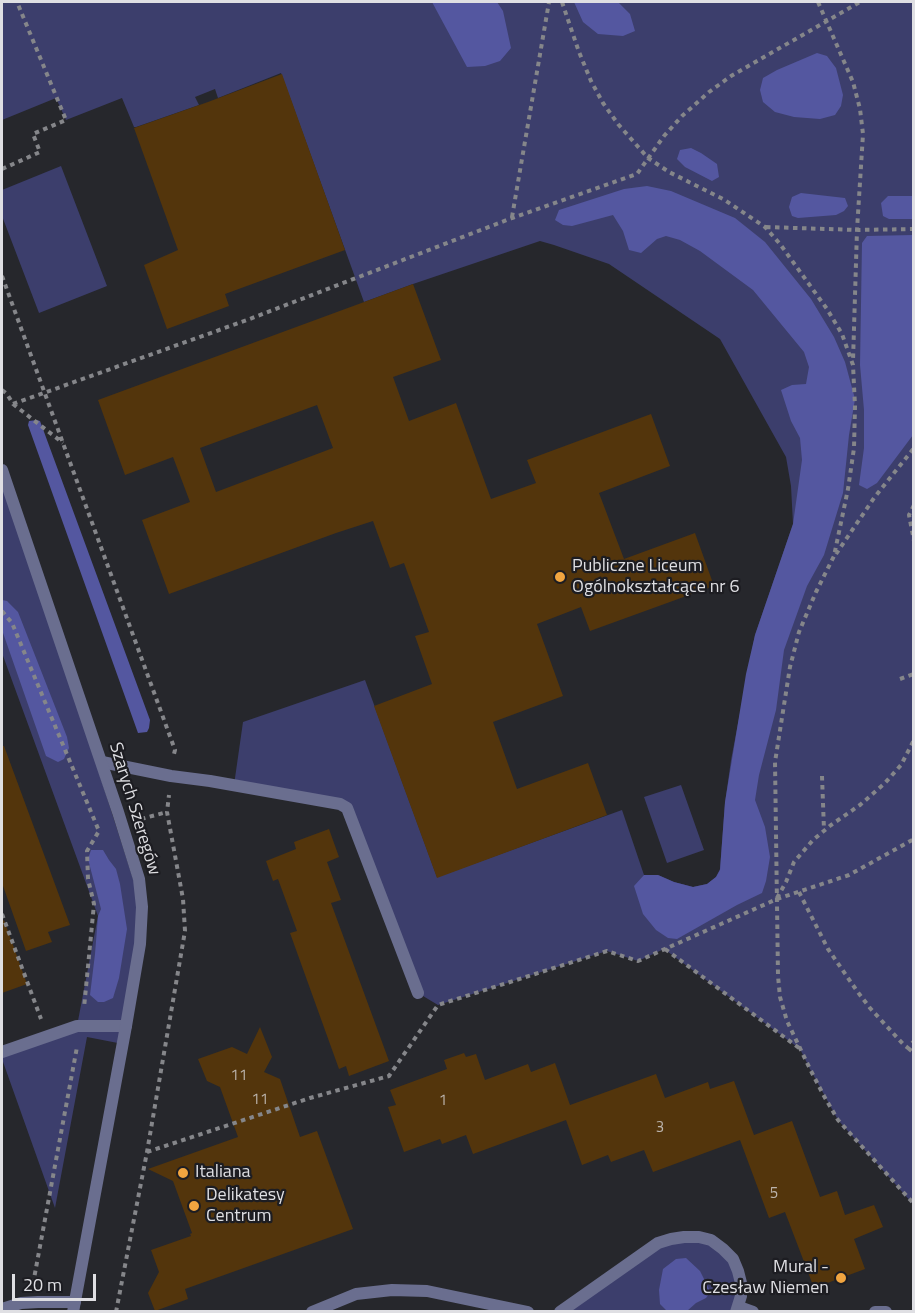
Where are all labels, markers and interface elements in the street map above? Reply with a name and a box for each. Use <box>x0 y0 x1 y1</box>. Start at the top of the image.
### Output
place label: Publiczne Liceum Ogólnokształcące nr 6 <box>572 556 740 598</box>
marker: Publiczne Liceum Ogólnokształcące nr 6 <box>553 570 567 584</box>
street label: Szarych Szeregów <box>104 740 164 878</box>
house number: 11 <box>231 1067 247 1085</box>
house number: 11 <box>252 1091 268 1109</box>
house number: 1 <box>439 1092 447 1110</box>
house number: 3 <box>656 1119 664 1137</box>
place label: Italiana <box>195 1162 251 1184</box>
marker: Italiana <box>176 1166 190 1180</box>
place label: Delikatesy Centrum <box>206 1185 285 1228</box>
house number: 5 <box>770 1185 778 1203</box>
marker: Delikatesy Centrum <box>187 1199 201 1213</box>
place label: Mural - Czesław Niemen <box>702 1257 829 1300</box>
scale bar <box>15 1262 99 1300</box>
text: 20 m <box>23 1271 62 1298</box>
marker: Mural - Czesław Niemen <box>834 1271 848 1285</box>

